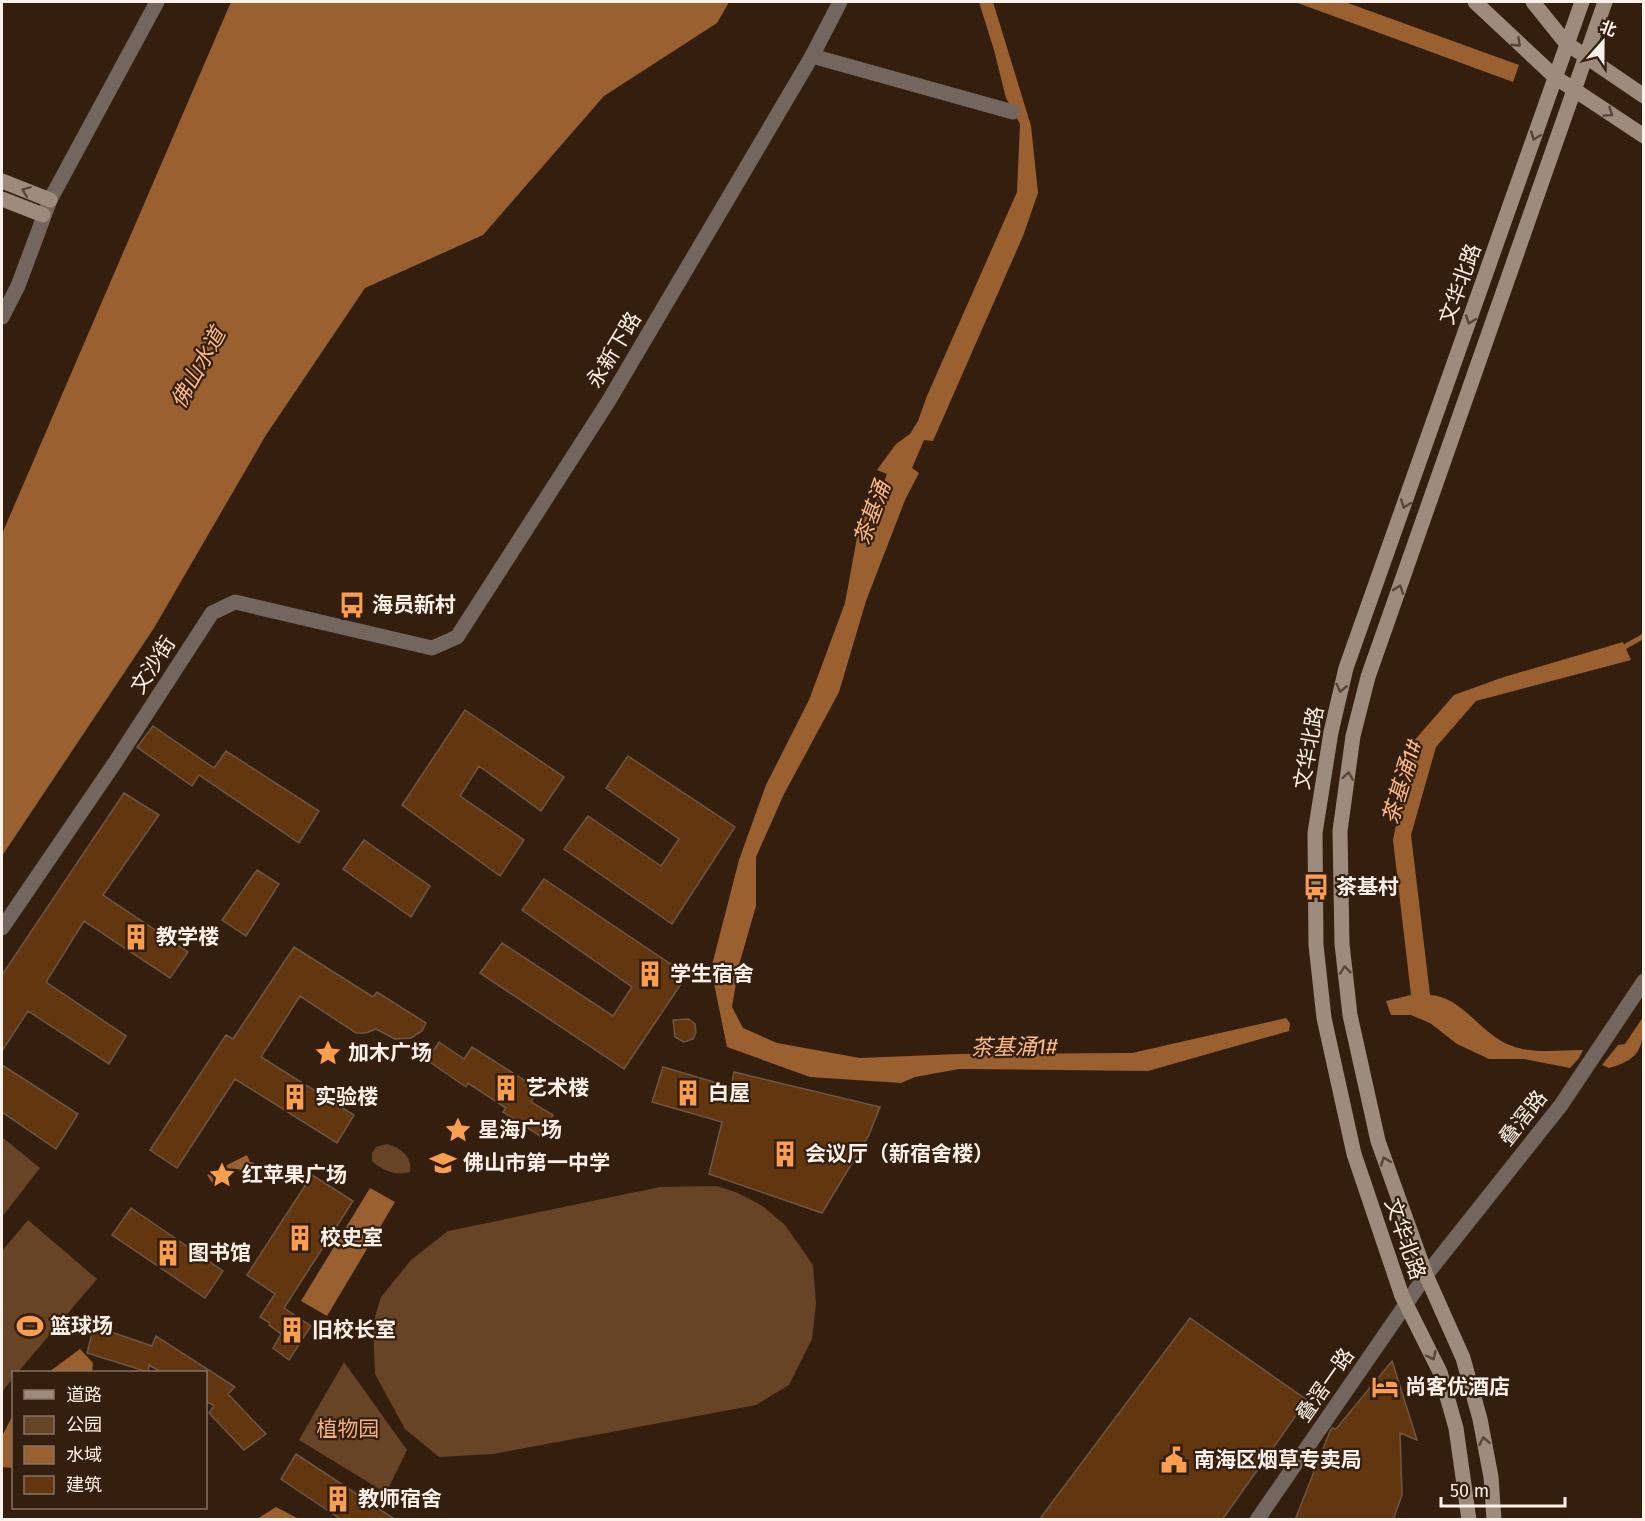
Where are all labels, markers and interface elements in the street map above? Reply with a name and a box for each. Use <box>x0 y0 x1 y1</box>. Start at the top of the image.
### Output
north arrow <box>1573 12 1633 72</box>
text: 北 <box>1597 17 1619 40</box>
one-way arrow <box>1510 36 1520 47</box>
one-way arrow <box>1602 106 1613 117</box>
one-way arrow <box>1530 130 1543 141</box>
one-way arrow <box>21 185 32 198</box>
street label: 文华北路 <box>1433 240 1487 328</box>
street label: 永新下路 <box>581 307 647 393</box>
one-way arrow <box>1464 314 1477 325</box>
water label: 佛山水道 <box>165 320 233 413</box>
water label: 茶基涌 <box>848 475 897 549</box>
one-way arrow <box>1399 498 1412 509</box>
one-way arrow <box>1391 584 1404 594</box>
bus stop icon: 海员新村 <box>337 590 367 620</box>
place label: 海员新村 <box>372 592 456 618</box>
street label: 文沙街 <box>125 632 181 698</box>
one-way arrow <box>1336 683 1349 693</box>
street label: 文华北路 <box>1289 704 1329 792</box>
water label: 茶基涌1# <box>1376 736 1428 827</box>
one-way arrow <box>1341 771 1353 781</box>
bus stop icon: 茶基村 <box>1301 872 1331 902</box>
place label: 茶基村 <box>1336 874 1399 900</box>
building icon: 教学楼 <box>121 922 151 952</box>
place label: 教学楼 <box>156 924 219 950</box>
building icon: 学生宿舍 <box>635 959 665 989</box>
place label: 学生宿舍 <box>670 961 754 987</box>
one-way arrow <box>1339 966 1352 975</box>
water label: 茶基涌1# <box>970 1033 1058 1061</box>
place icon: 加木广场 <box>313 1038 343 1068</box>
place label: 加木广场 <box>348 1040 432 1066</box>
building icon: 艺术楼 <box>491 1073 521 1103</box>
place label: 艺术楼 <box>526 1075 589 1101</box>
building icon: 白屋 <box>673 1078 703 1108</box>
place label: 白屋 <box>708 1080 750 1106</box>
building icon: 实验楼 <box>280 1082 310 1112</box>
place label: 实验楼 <box>315 1084 378 1110</box>
street label: 叠滘路 <box>1493 1085 1553 1151</box>
place icon: 星海广场 <box>443 1115 473 1145</box>
place label: 星海广场 <box>478 1117 562 1143</box>
building icon: 会议厅（新宿舍楼） <box>770 1139 800 1169</box>
place label: 会议厅（新宿舍楼） <box>805 1141 994 1167</box>
school or university icon: 佛山市第一中学 <box>428 1148 458 1178</box>
place label: 佛山市第一中学 <box>463 1150 610 1176</box>
one-way arrow <box>1379 1156 1392 1167</box>
place icon: 红苹果广场 <box>207 1160 237 1190</box>
place label: 红苹果广场 <box>242 1162 347 1188</box>
street label: 文华北路 <box>1379 1195 1431 1283</box>
building icon: 校史室 <box>285 1223 315 1253</box>
place label: 校史室 <box>320 1225 383 1251</box>
building icon: 图书馆 <box>153 1238 183 1268</box>
place label: 图书馆 <box>188 1240 251 1266</box>
sports icon: 篮球场 <box>15 1311 45 1341</box>
place label: 篮球场 <box>50 1313 113 1339</box>
building icon: 旧校长室 <box>277 1315 307 1345</box>
place label: 旧校长室 <box>312 1317 396 1343</box>
street label: 叠滘一路 <box>1290 1343 1360 1427</box>
one-way arrow <box>1425 1350 1436 1361</box>
legend <box>12 1371 207 1509</box>
hotel icon: 尚客优酒店 <box>1370 1372 1400 1402</box>
place label: 尚客优酒店 <box>1405 1374 1510 1400</box>
text: 道路 <box>66 1384 102 1406</box>
text: 公园 <box>66 1414 102 1436</box>
park label: 植物园 <box>317 1416 380 1442</box>
one-way arrow <box>1478 1436 1491 1446</box>
text: 水域 <box>66 1444 102 1466</box>
public building icon: 南海区烟草专卖局 <box>1159 1445 1189 1475</box>
place label: 南海区烟草专卖局 <box>1194 1447 1362 1473</box>
scale bar <box>1441 1470 1566 1508</box>
text: 建筑 <box>66 1474 102 1496</box>
text: 50 m <box>1450 1480 1489 1502</box>
building icon: 教师宿舍 <box>323 1484 353 1514</box>
place label: 教师宿舍 <box>358 1486 442 1512</box>

